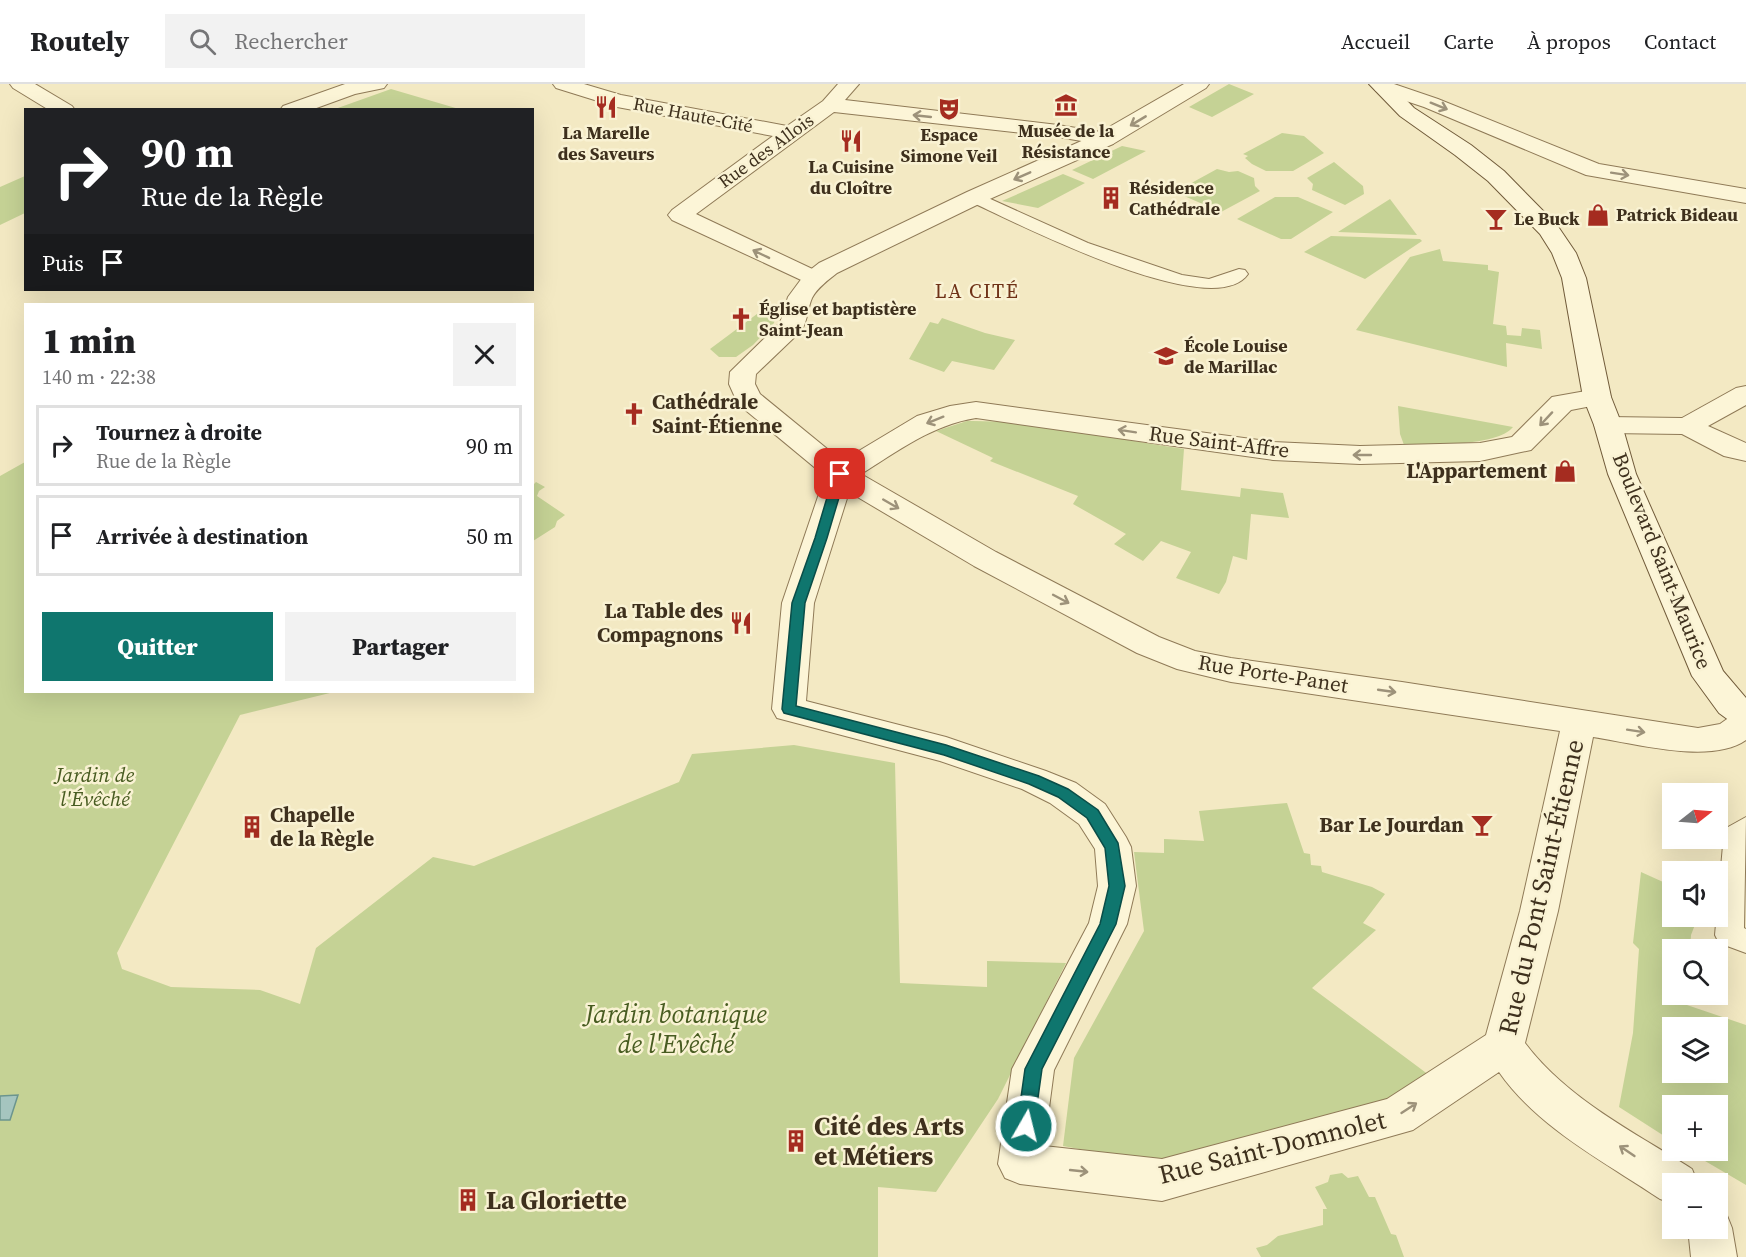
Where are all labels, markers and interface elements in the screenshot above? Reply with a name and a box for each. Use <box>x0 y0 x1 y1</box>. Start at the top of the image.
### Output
search box <box>165 14 585 68</box>
text: Routely <box>30 22 129 60</box>
icon: search <box>186 25 219 58</box>
text: Rechercher <box>234 26 348 56</box>
text: Accueil <box>1341 27 1410 56</box>
text: Carte <box>1443 27 1494 56</box>
text: À propos <box>1527 27 1611 56</box>
text: Contact <box>1644 27 1716 56</box>
street label: Rue Haute-Cité <box>631 91 755 138</box>
museum icon: Musée de la Résistance <box>1053 92 1079 118</box>
restaurant icon: La Marelle des Saveurs <box>593 94 619 120</box>
theatre icon: Espace Simone Veil <box>936 96 962 122</box>
one-way arrow <box>1429 101 1447 112</box>
street label: Rue des Allois <box>713 107 819 194</box>
one-way arrow <box>913 110 933 121</box>
one-way arrow <box>1130 115 1147 127</box>
place label: Musée de la Résistance <box>1018 118 1115 164</box>
place label: La Marelle des Saveurs <box>558 120 654 166</box>
place label: Espace Simone Veil <box>900 122 998 168</box>
text: 90 m <box>141 123 234 181</box>
restaurant icon: La Cuisine du Cloître <box>838 128 864 154</box>
icon: right <box>42 132 120 210</box>
place label: La Cuisine du Cloître <box>808 154 894 200</box>
one-way arrow <box>1610 169 1630 180</box>
one-way arrow <box>1013 171 1032 182</box>
place label: Résidence Cathédrale <box>1129 175 1220 221</box>
text: Rue de la Règle <box>141 178 324 215</box>
building icon: Résidence Cathédrale <box>1098 185 1124 211</box>
shop icon: Patrick Bideau <box>1585 202 1611 228</box>
place label: Patrick Bideau <box>1616 202 1738 227</box>
bar icon: Le Buck <box>1483 206 1509 232</box>
place label: Le Buck <box>1514 206 1580 231</box>
icon: arrive <box>96 246 129 279</box>
text: Puis <box>42 248 84 278</box>
one-way arrow <box>753 248 771 260</box>
district label: LA CITÉ <box>935 277 1019 305</box>
place label: Église et baptistère Saint-Jean <box>759 296 917 342</box>
church icon: Église et baptistère Saint-Jean <box>728 306 754 332</box>
text: 1 min <box>42 316 136 365</box>
button: close <box>453 323 516 386</box>
place label: École Louise de Marillac <box>1184 333 1288 379</box>
school or university icon: École Louise de Marillac <box>1153 343 1179 369</box>
text: 140 m · 22:38 <box>42 363 156 391</box>
place label: Cathédrale Saint-Étienne <box>652 387 782 440</box>
church icon: Cathédrale Saint-Étienne <box>621 401 647 427</box>
one-way arrow <box>1539 412 1554 427</box>
one-way arrow <box>926 415 944 426</box>
text: Tournez à droite <box>96 417 262 447</box>
street label: Rue Saint-Affre <box>1147 419 1291 465</box>
one-way arrow <box>1117 425 1137 436</box>
icon: right <box>45 429 78 462</box>
text: 90 m <box>466 431 513 461</box>
text: Rue de la Règle <box>96 447 231 475</box>
pin <box>814 448 865 499</box>
street label: Boulevard Saint-Maurice <box>1606 448 1719 673</box>
one-way arrow <box>1353 449 1373 460</box>
place label: L'Appartement <box>1406 456 1547 485</box>
icon: arrive <box>823 457 856 490</box>
shop icon: L'Appartement <box>1552 458 1578 484</box>
one-way arrow <box>882 498 899 510</box>
icon: arrive <box>45 519 78 552</box>
text: Arrivée à destination <box>96 521 308 551</box>
text: 50 m <box>466 521 513 551</box>
one-way arrow <box>1052 594 1070 605</box>
place label: La Table des Compagnons <box>597 596 723 649</box>
restaurant icon: La Table des Compagnons <box>728 610 754 636</box>
button: Quitter <box>42 612 273 681</box>
button: Partager <box>285 612 516 681</box>
street label: Rue Porte-Panet <box>1196 647 1350 700</box>
one-way arrow <box>1376 686 1396 697</box>
one-way arrow <box>1626 725 1646 736</box>
street label: Rue du Pont Saint-Étienne <box>1489 736 1593 1038</box>
park label: Jardin de l'Évêché <box>53 760 135 813</box>
north arrow <box>1662 783 1728 849</box>
map controls <box>1662 783 1728 1239</box>
place label: Chapelle de la Règle <box>270 800 374 853</box>
place label: Bar Le Jourdan <box>1319 810 1464 839</box>
bar icon: Bar Le Jourdan <box>1469 812 1495 838</box>
building icon: Chapelle de la Règle <box>239 814 265 840</box>
button: sound <box>1662 861 1728 927</box>
button: search <box>1662 939 1728 1005</box>
park label: Jardin botanique de l'Evêché <box>582 996 767 1062</box>
button: layers <box>1662 1017 1728 1083</box>
position arrow <box>994 1094 1058 1158</box>
button: + <box>1662 1095 1728 1161</box>
street label: Rue Saint-Domnolet <box>1155 1101 1390 1193</box>
one-way arrow <box>1400 1102 1417 1114</box>
place label: Cité des Arts et Métiers <box>814 1108 964 1174</box>
building icon: Cité des Arts et Métiers <box>783 1128 809 1154</box>
one-way arrow <box>1619 1145 1636 1157</box>
one-way arrow <box>1068 1165 1088 1176</box>
button: − <box>1662 1173 1728 1239</box>
place label: La Gloriette <box>486 1182 627 1218</box>
building icon: La Gloriette <box>455 1187 481 1213</box>

